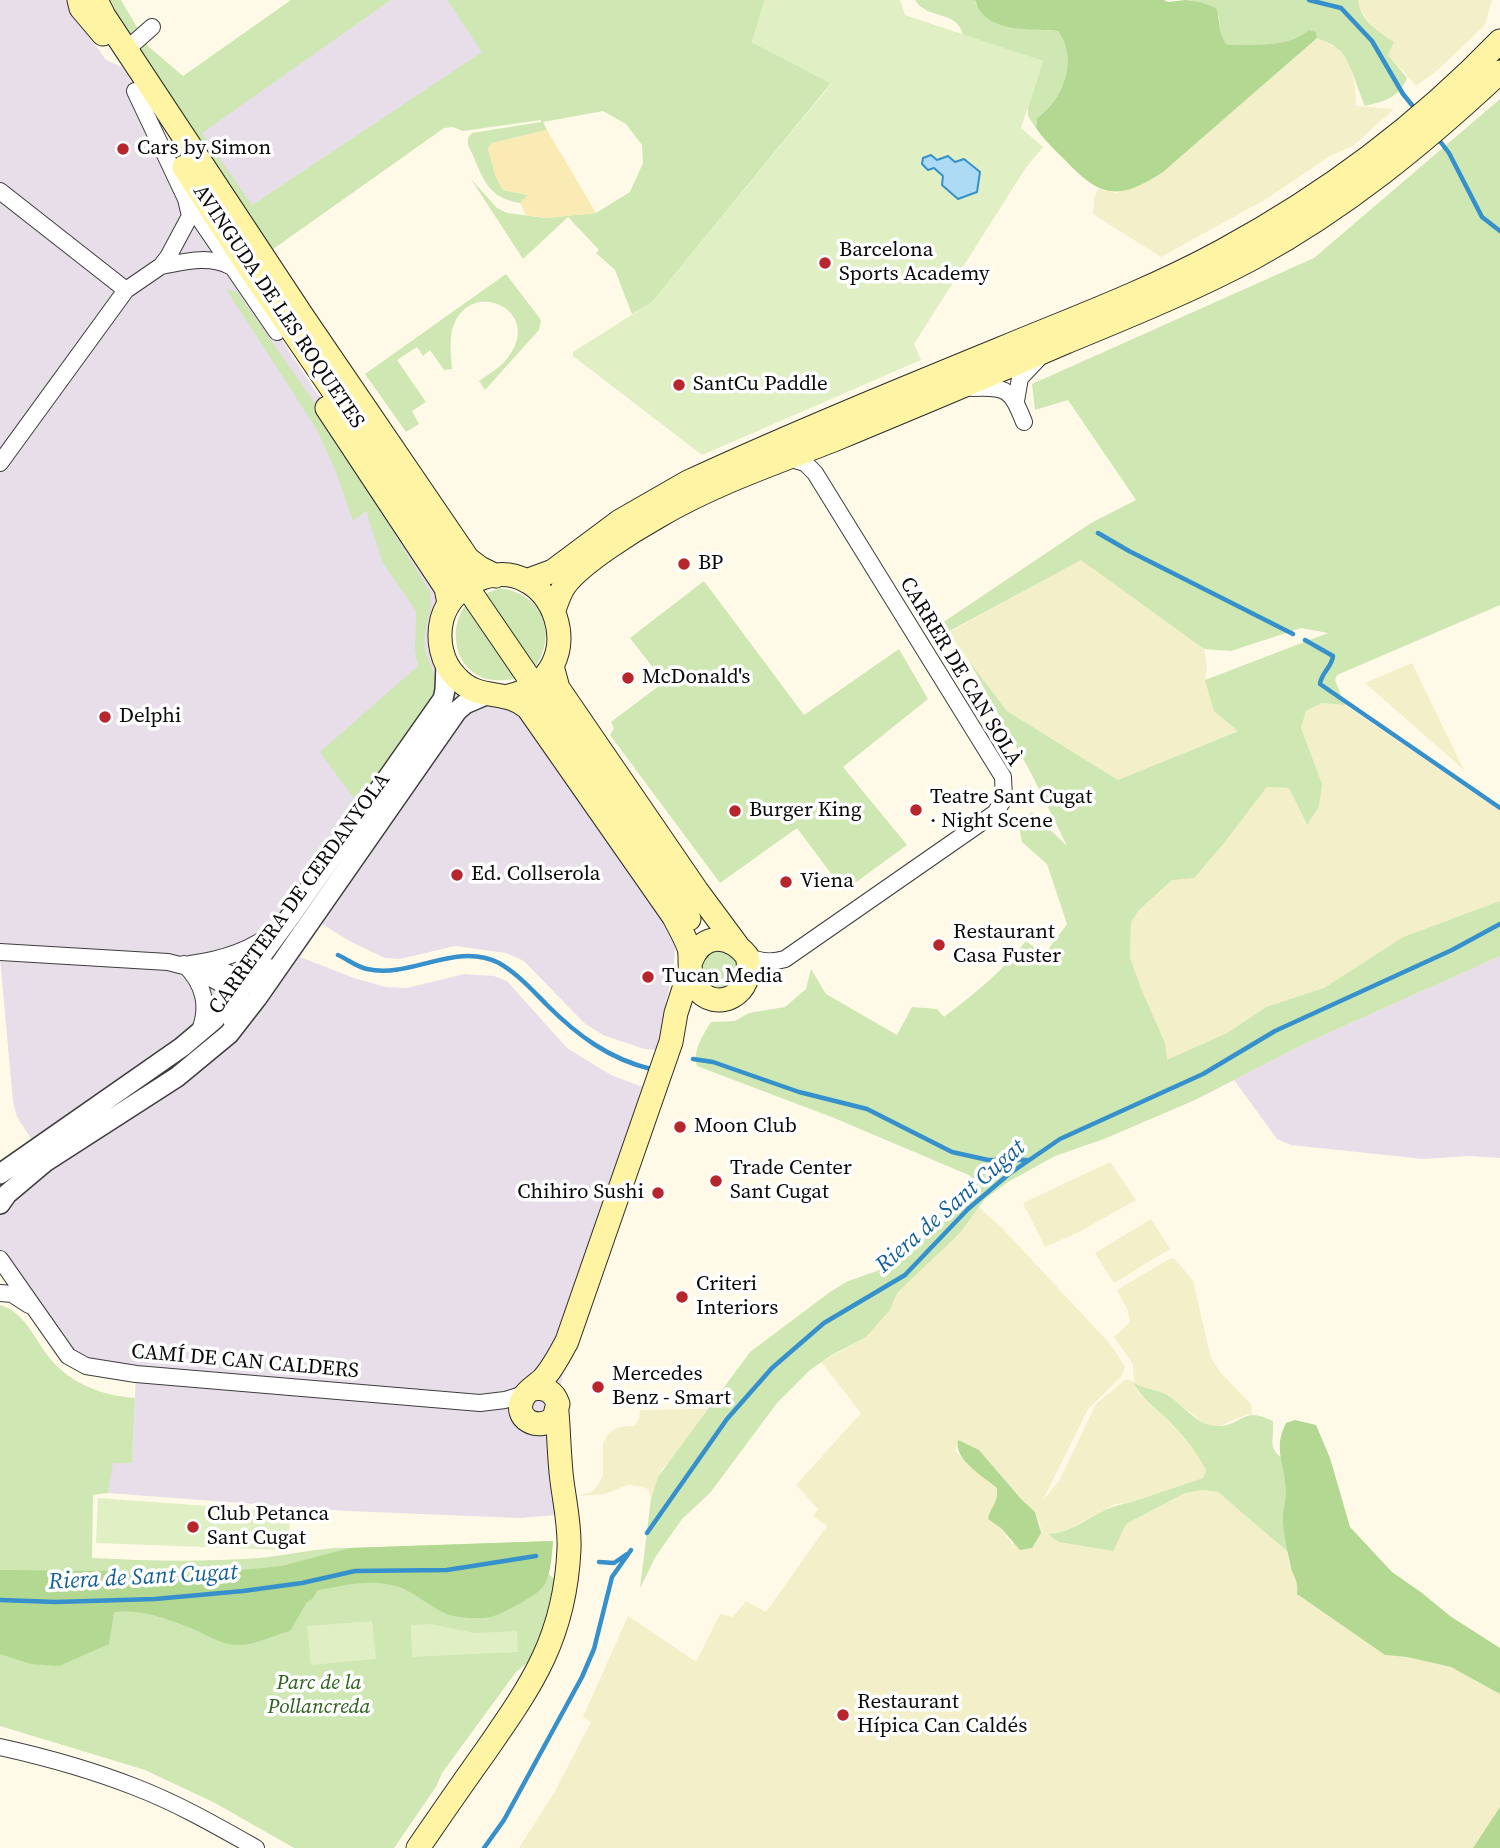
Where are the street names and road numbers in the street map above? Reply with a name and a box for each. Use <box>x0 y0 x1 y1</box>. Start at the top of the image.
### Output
street label: AVINGUDA DE LES ROQUETES <box>187 180 369 434</box>
street label: CARRER DE CAN SOLÀ <box>894 573 1026 771</box>
street label: CARRETERA DE CERDANYOLA <box>204 768 396 1020</box>
street label: CAMÍ DE CAN CALDERS <box>130 1340 360 1384</box>

